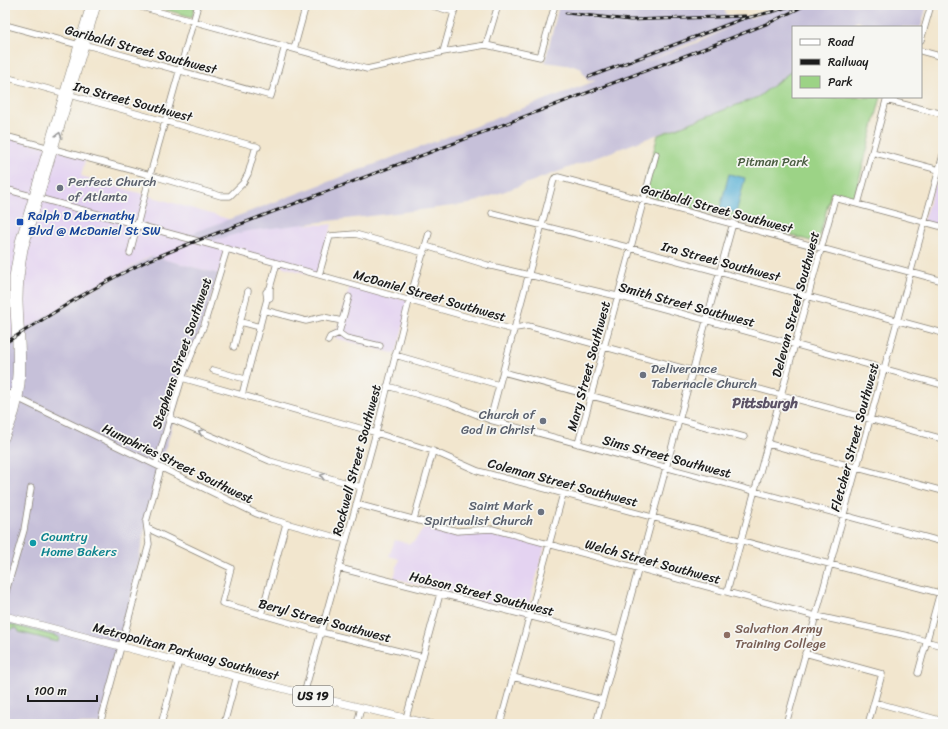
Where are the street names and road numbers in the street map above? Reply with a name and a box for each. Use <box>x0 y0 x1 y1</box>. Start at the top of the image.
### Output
street label: Garibaldi Street Southwest <box>62 18 220 81</box>
street label: Ira Street Southwest <box>70 74 196 129</box>
street label: Garibaldi Street Southwest <box>638 177 796 240</box>
street label: Delevan Street Southwest <box>765 228 826 380</box>
street label: Ira Street Southwest <box>658 234 784 289</box>
street label: McDaniel Street Southwest <box>351 263 509 328</box>
street label: Stephens Street Southwest <box>145 274 218 432</box>
street label: Smith Street Southwest <box>616 275 758 334</box>
street label: Mary Street Southwest <box>560 298 617 434</box>
street label: Fletcher Street Southwest <box>824 360 885 514</box>
street label: Rockwell Street Southwest <box>325 382 388 538</box>
street label: Humphries Street Southwest <box>98 417 258 510</box>
street label: Sims Street Southwest <box>600 428 734 485</box>
street label: Coleman Street Southwest <box>485 451 641 514</box>
street label: Welch Street Southwest <box>582 532 724 591</box>
street label: Hobson Street Southwest <box>407 564 557 623</box>
street label: Beryl Street Southwest <box>256 592 394 649</box>
street label: Metropolitan Parkway Southwest <box>90 616 282 688</box>
road number: US 19 <box>293 686 333 706</box>

